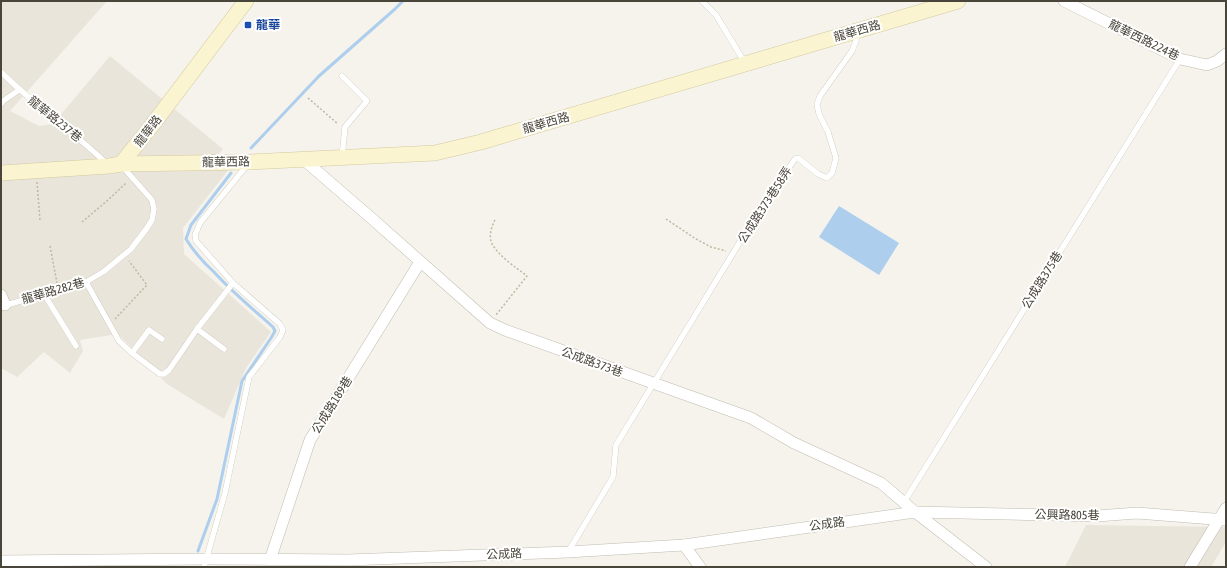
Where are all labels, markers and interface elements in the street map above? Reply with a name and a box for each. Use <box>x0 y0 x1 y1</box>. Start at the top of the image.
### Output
street label: 龍華西路224巷 <box>1106 17 1182 63</box>
place label: 龍華 <box>256 18 280 32</box>
street label: 龍華西路 <box>832 18 882 44</box>
marker: 龍華 <box>243 20 253 30</box>
street label: 龍華路237巷 <box>25 93 85 145</box>
street label: 龍華西路 <box>521 110 571 136</box>
street label: 龍華路 <box>131 113 165 149</box>
street label: 龍華西路 <box>202 155 250 169</box>
street label: 公成路373巷58弄 <box>735 164 795 246</box>
street label: 公成路375巷 <box>1019 249 1065 311</box>
street label: 龍華路282巷 <box>20 275 86 307</box>
street label: 公成路373巷 <box>559 344 625 380</box>
street label: 公成路189巷 <box>309 374 355 436</box>
street label: 公興路805巷 <box>1034 507 1100 523</box>
street label: 公成路 <box>808 515 846 533</box>
street label: 公成路 <box>486 546 522 562</box>

